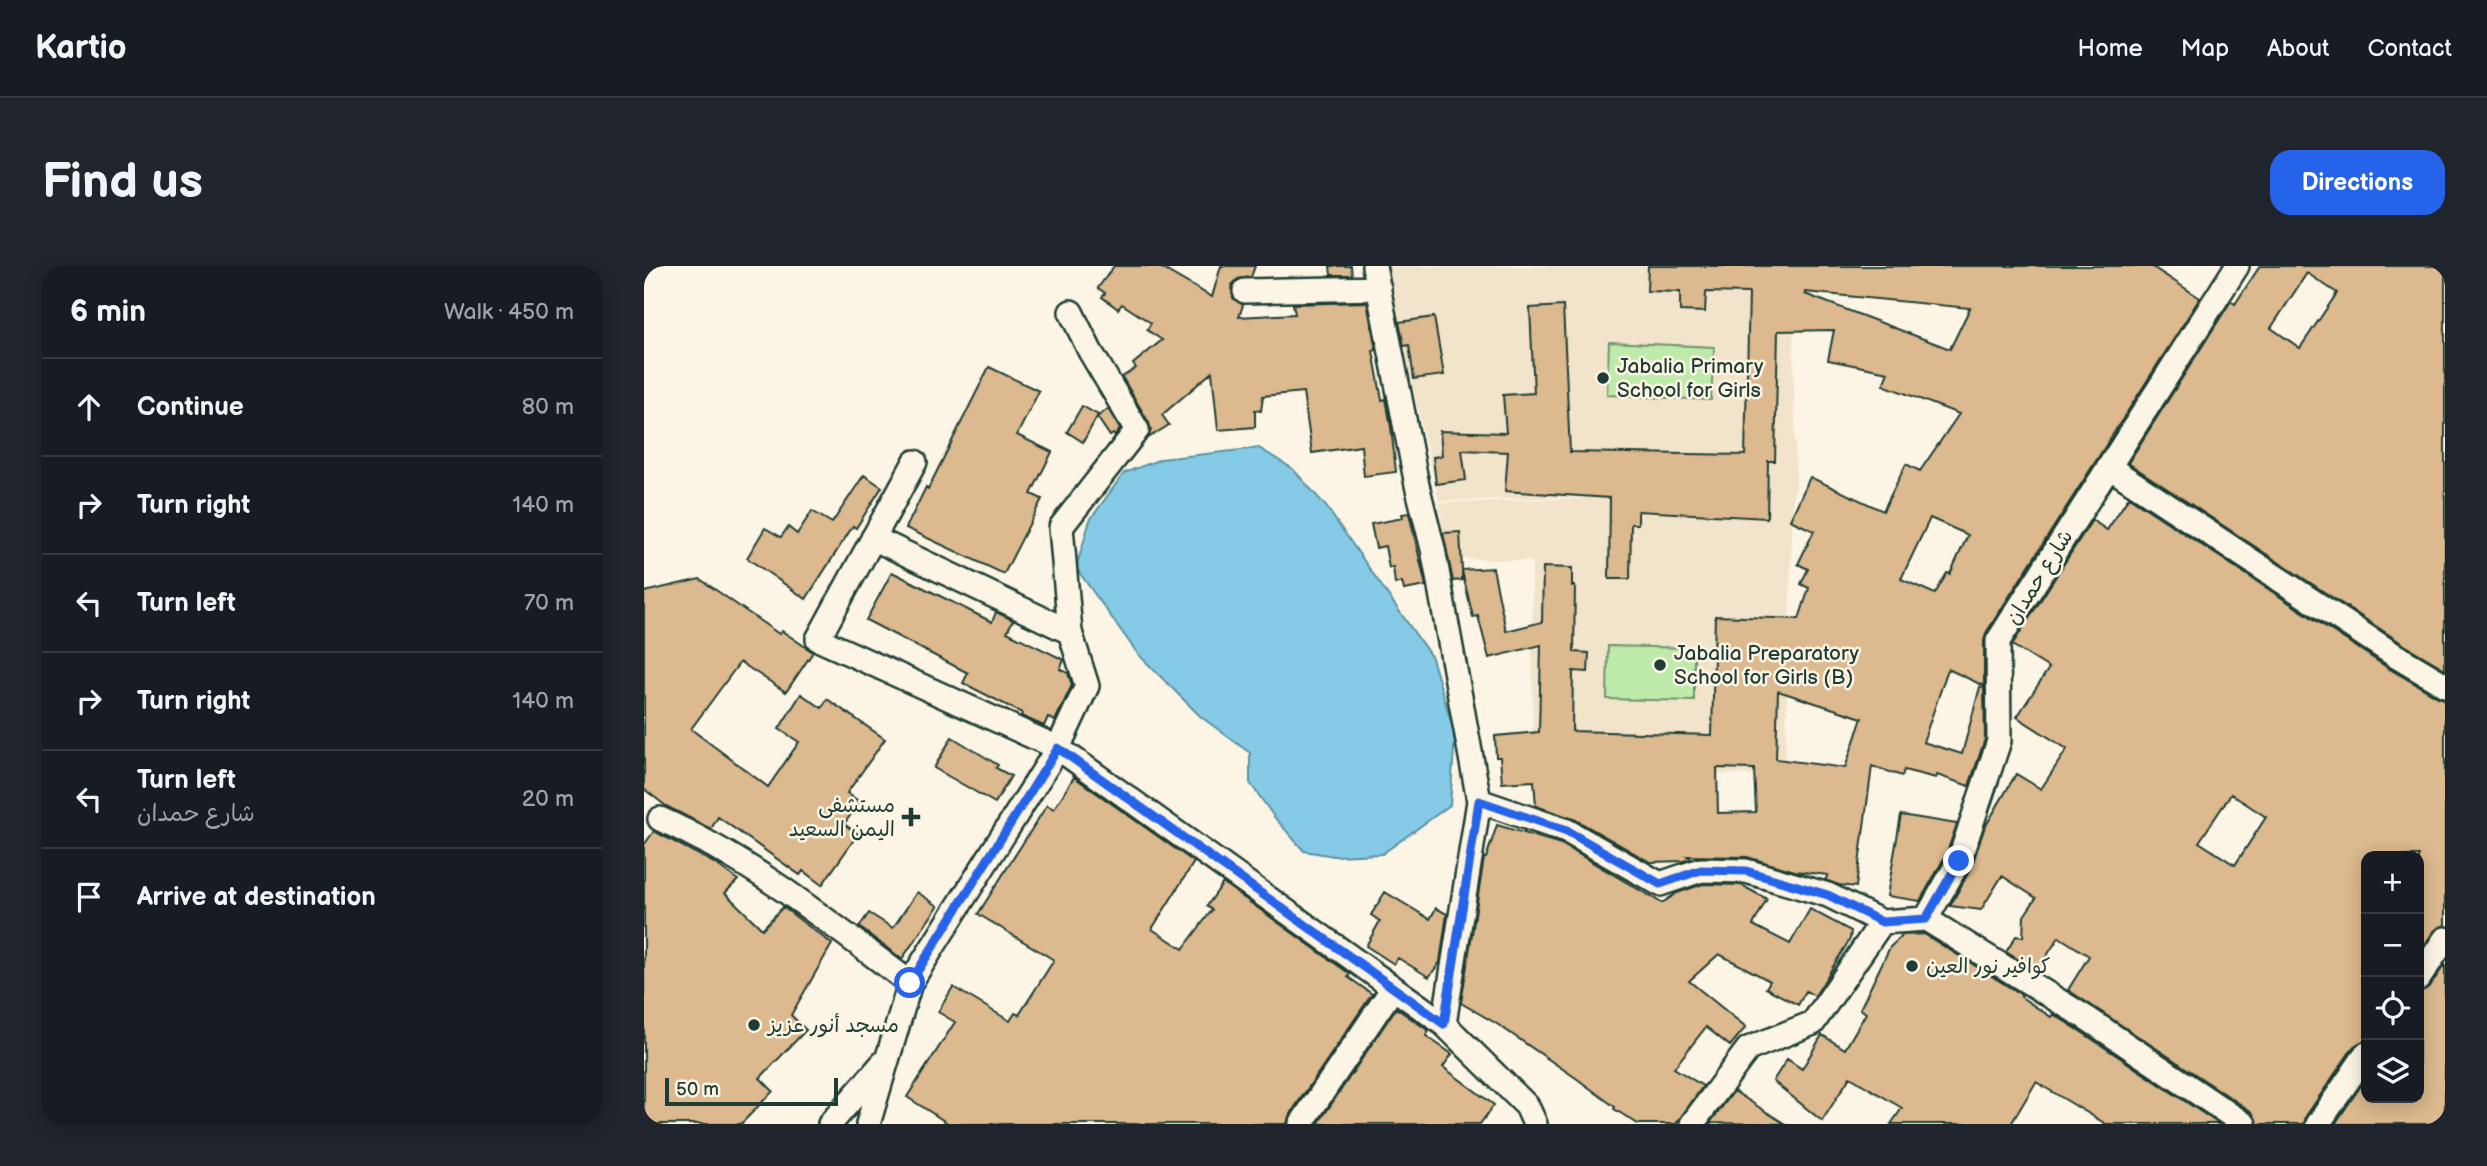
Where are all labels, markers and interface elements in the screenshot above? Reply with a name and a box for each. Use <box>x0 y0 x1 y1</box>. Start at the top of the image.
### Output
text: Kartio <box>35 28 127 68</box>
text: Home <box>2078 34 2143 63</box>
text: Map <box>2181 34 2229 63</box>
text: About <box>2267 34 2329 63</box>
text: Contact <box>2367 34 2452 63</box>
button: Directions <box>2270 150 2445 215</box>
text: Find us <box>42 153 203 212</box>
text: 6 min <box>70 294 146 330</box>
text: Walk · 450 m <box>444 298 574 326</box>
place label: Jabalia Primary School for Girls <box>1617 354 1764 403</box>
marker: Jabalia Primary School for Girls <box>1595 370 1611 386</box>
icon: ahead <box>70 388 108 426</box>
text: Continue <box>137 392 244 423</box>
text: 80 m <box>522 393 574 421</box>
icon: right <box>70 486 108 524</box>
text: Turn right <box>137 490 250 521</box>
text: 140 m <box>512 491 574 519</box>
street label: شارع حمدان <box>2000 525 2080 631</box>
icon: left <box>70 584 108 622</box>
text: Turn left <box>137 588 236 619</box>
text: 70 m <box>524 589 574 617</box>
place label: Jabalia Preparatory School for Girls (B) <box>1674 641 1860 690</box>
marker: Jabalia Preparatory School for Girls (B) <box>1652 657 1668 673</box>
icon: right <box>70 682 108 720</box>
text: Turn right <box>137 686 250 717</box>
text: 140 m <box>512 687 574 715</box>
text: Turn left <box>137 765 236 796</box>
icon: left <box>70 780 108 818</box>
text: 20 m <box>522 785 574 813</box>
place label: مستشفى اليمن السعيد <box>789 793 895 842</box>
text: شارع حمدان <box>137 800 255 828</box>
marker: مستشفى اليمن السعيد <box>901 807 921 827</box>
route end <box>1943 845 1974 876</box>
map controls <box>2361 851 2424 1103</box>
button: + <box>2361 851 2424 914</box>
icon: arrive <box>70 878 108 916</box>
text: Arrive at destination <box>137 882 376 913</box>
button: − <box>2361 914 2424 977</box>
place label: كوافير نور العين <box>1926 954 2051 980</box>
marker: كوافير نور العين <box>1904 958 1920 974</box>
route start <box>894 967 925 998</box>
button: locate <box>2361 977 2424 1040</box>
place label: مسجد أنور عزيز <box>766 1013 899 1038</box>
marker: مسجد أنور عزيز <box>746 1017 762 1033</box>
button: layers <box>2361 1040 2424 1103</box>
scale bar <box>665 1075 838 1107</box>
text: 50 m <box>676 1078 719 1101</box>

